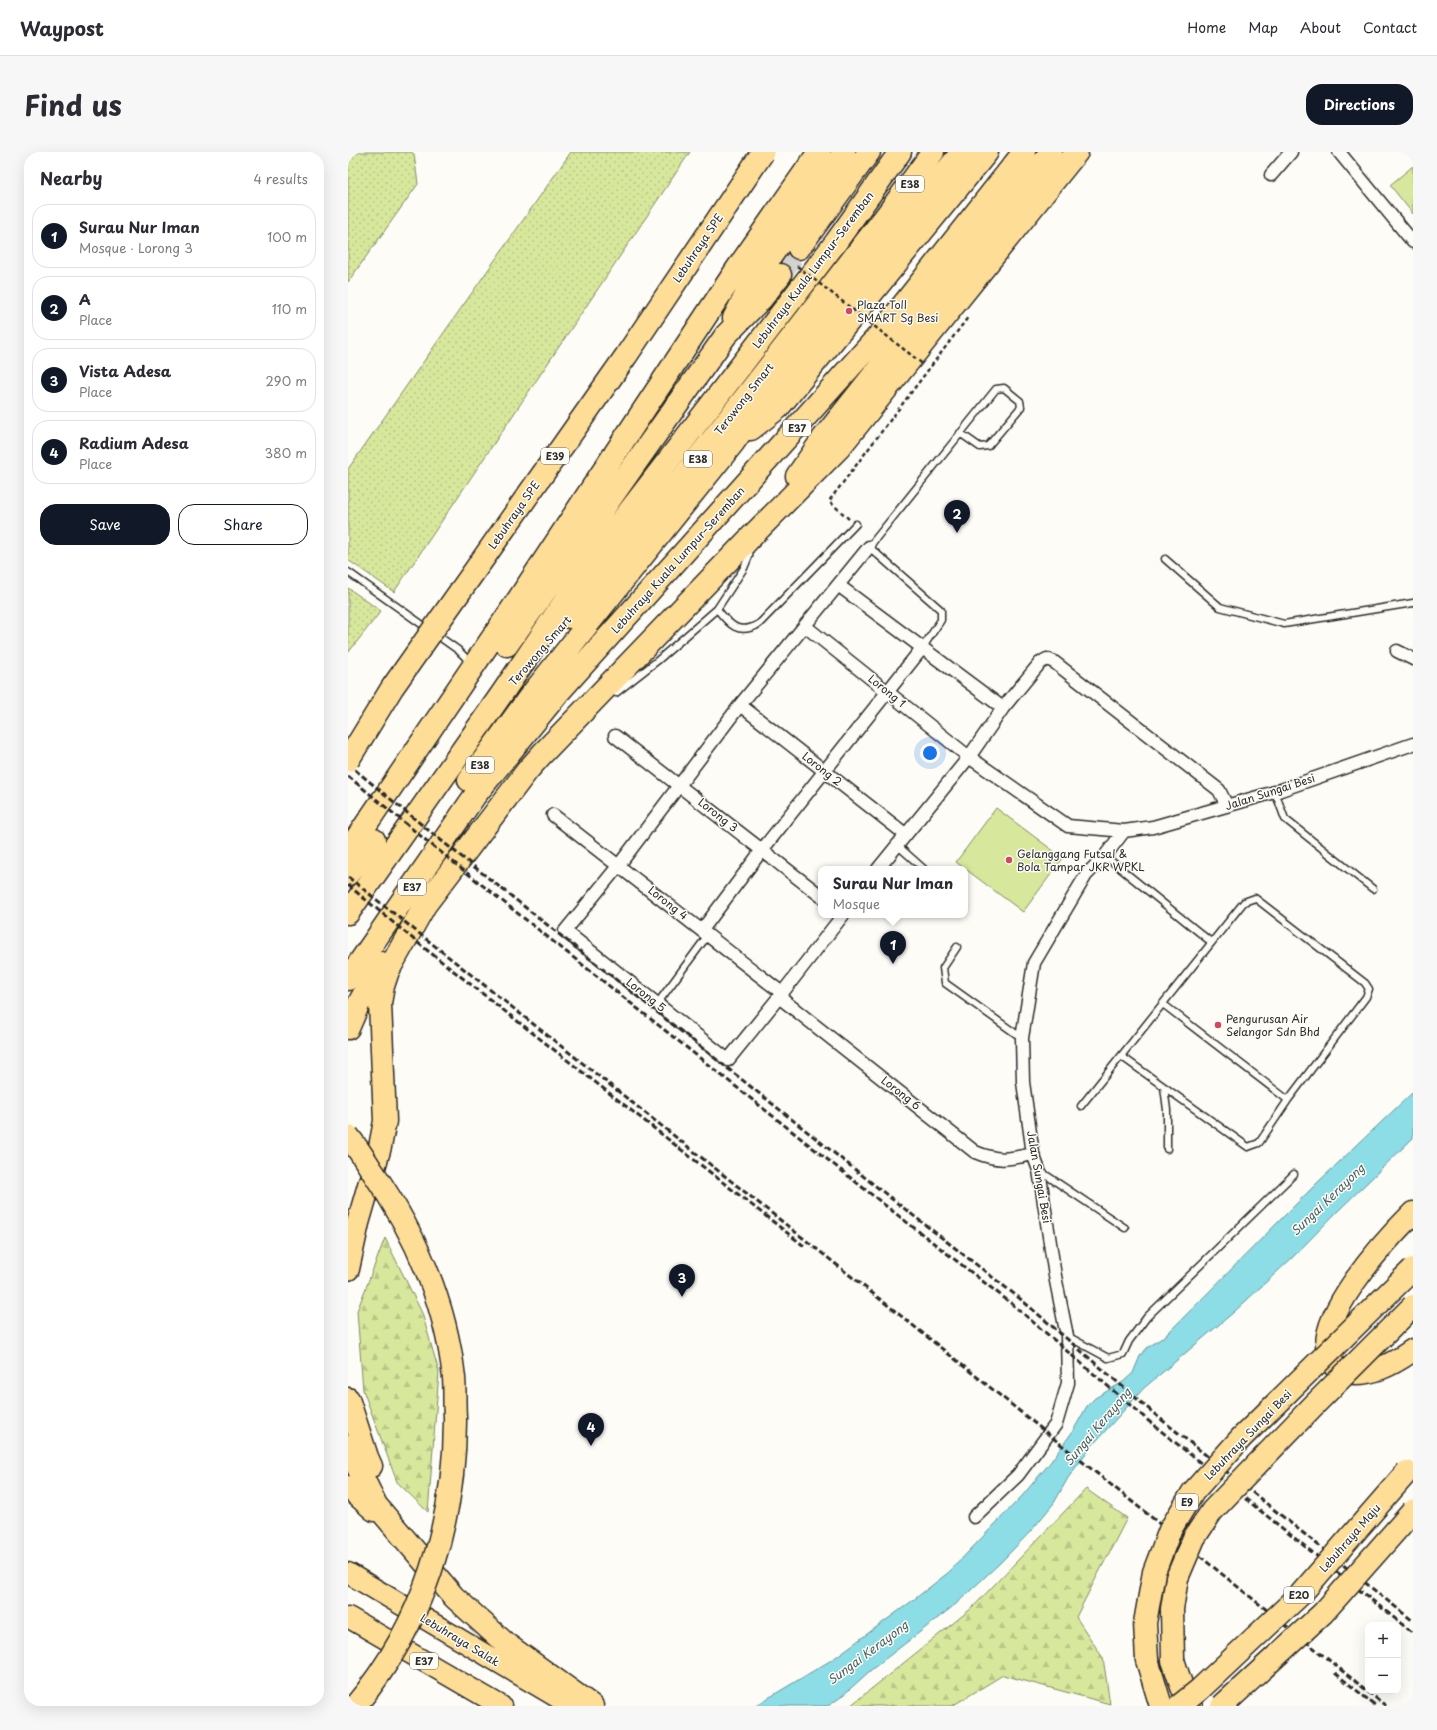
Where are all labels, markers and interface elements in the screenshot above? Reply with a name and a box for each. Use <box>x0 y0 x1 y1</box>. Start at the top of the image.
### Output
text: Waypost <box>20 14 104 42</box>
text: Home <box>1187 17 1226 38</box>
text: Map <box>1248 17 1278 38</box>
text: About <box>1300 17 1341 38</box>
text: Contact <box>1363 17 1417 38</box>
text: Find us <box>24 83 122 126</box>
button: Directions <box>1306 84 1413 125</box>
text: Nearby <box>40 165 102 191</box>
text: 4 results <box>254 169 308 188</box>
road number: E38 <box>896 176 924 192</box>
street label: Lebuhraya Kuala Lumpur–Seremban <box>748 188 877 352</box>
street label: Lebuhraya SPE <box>668 210 727 286</box>
text: Surau Nur Iman <box>79 215 200 238</box>
text: 1 <box>51 227 57 246</box>
text: 100 m <box>267 227 307 246</box>
text: Mosque · Lorong 3 <box>79 238 193 257</box>
text: A <box>79 287 91 310</box>
place label: Plaza Toll SMART Sg Besi <box>857 296 938 326</box>
text: 2 <box>49 299 59 318</box>
text: 110 m <box>272 299 307 318</box>
marker: Plaza Toll SMART Sg Besi <box>844 306 854 316</box>
text: Place <box>79 310 112 329</box>
street label: Terowong Smart <box>710 358 778 439</box>
text: Vista Adesa <box>79 359 171 382</box>
text: 3 <box>50 371 58 390</box>
text: 290 m <box>266 371 307 390</box>
text: Place <box>79 382 112 401</box>
road number: E37 <box>783 420 811 436</box>
text: Radium Adesa <box>79 431 189 454</box>
text: 4 <box>50 443 58 462</box>
text: 380 m <box>264 443 307 462</box>
road number: E39 <box>541 448 569 464</box>
road number: E38 <box>684 451 712 467</box>
text: Place <box>79 454 112 473</box>
street label: Lebuhraya SPE <box>484 477 543 552</box>
street label: Lebuhraya Kuala Lumpur–Seremban <box>607 482 748 637</box>
pin: 2 <box>944 500 970 533</box>
button: Save <box>40 504 170 545</box>
button: Share <box>178 504 308 545</box>
street label: Terowong Smart <box>504 612 575 689</box>
street label: Lorong 1 <box>865 670 910 711</box>
your location <box>920 743 940 763</box>
street label: Lorong 2 <box>799 748 846 790</box>
road number: E38 <box>466 757 494 773</box>
street label: Jalan Sungai Besi <box>1223 769 1317 814</box>
street label: Lorong 3 <box>695 794 742 836</box>
place label: Gelanggang Futsal & Bola Tampar JKR WPKL <box>1017 845 1145 875</box>
marker: Gelanggang Futsal & Bola Tampar JKR WPKL <box>1004 855 1014 865</box>
popup <box>818 866 968 918</box>
text: Surau Nur Iman <box>833 871 953 894</box>
road number: E37 <box>398 879 426 895</box>
street label: Lorong 4 <box>645 882 692 924</box>
text: Mosque <box>833 894 880 913</box>
pin: 1 <box>880 931 906 964</box>
street label: Lorong 5 <box>623 974 670 1016</box>
place label: Pengurusan Air Selangor Sdn Bhd <box>1226 1010 1320 1040</box>
marker: Pengurusan Air Selangor Sdn Bhd <box>1213 1020 1223 1030</box>
street label: Lorong 6 <box>878 1072 925 1114</box>
street label: Jalan Sungai Besi <box>1023 1129 1056 1224</box>
water label: Sungai Kerayong <box>1286 1158 1369 1239</box>
pin: 3 <box>669 1264 695 1297</box>
water label: Sungai Kerayong <box>1059 1383 1136 1469</box>
street label: Lebuhraya Sungai Besi <box>1200 1386 1295 1484</box>
pin: 4 <box>578 1413 604 1446</box>
road number: E9 <box>1176 1494 1198 1510</box>
street label: Lebuhraya Maju <box>1315 1500 1384 1576</box>
road number: E20 <box>1284 1587 1314 1603</box>
street label: Lebuhraya Salak <box>417 1609 503 1670</box>
water label: Sungai Kerayong <box>823 1615 912 1689</box>
map controls <box>1365 1622 1401 1694</box>
button: + <box>1365 1622 1401 1658</box>
road number: E37 <box>410 1653 438 1669</box>
button: − <box>1365 1658 1401 1694</box>

